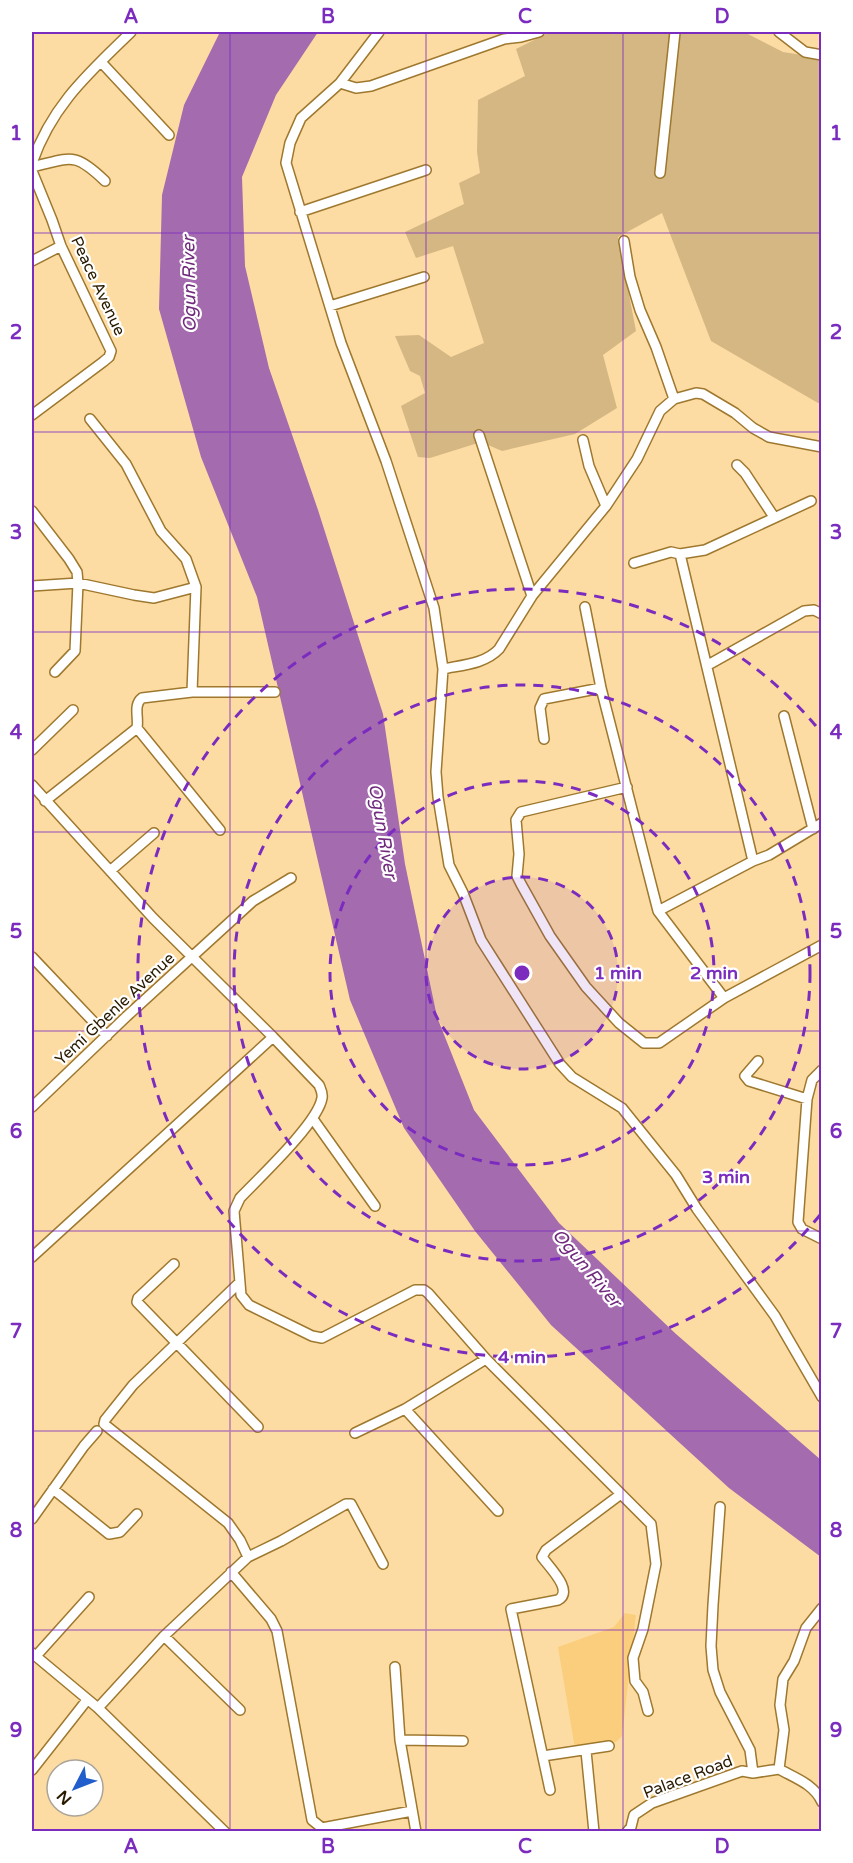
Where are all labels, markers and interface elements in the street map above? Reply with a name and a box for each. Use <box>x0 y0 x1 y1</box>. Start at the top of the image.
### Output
text: A <box>124 5 139 29</box>
text: B <box>321 5 335 29</box>
text: C <box>518 5 532 29</box>
text: D <box>714 5 730 29</box>
text: 1 <box>10 122 22 146</box>
text: 1 <box>830 122 842 146</box>
street label: Peace Avenue <box>66 233 130 339</box>
water label: Ogun River <box>177 234 201 332</box>
text: 2 <box>10 321 22 345</box>
text: 2 <box>830 321 842 345</box>
text: 3 <box>10 521 22 545</box>
text: 3 <box>830 521 842 545</box>
text: 4 <box>10 721 23 745</box>
text: 4 <box>830 721 843 745</box>
water label: Ogun River <box>364 782 403 882</box>
text: 5 <box>10 920 22 944</box>
text: 5 <box>830 920 842 944</box>
street label: Yemi Gbenle Avenue <box>51 948 179 1070</box>
text: 1 min <box>594 962 642 984</box>
text: 2 min <box>690 962 738 984</box>
centre of rings <box>512 963 532 983</box>
text: 6 <box>10 1120 22 1144</box>
text: 6 <box>830 1120 842 1144</box>
text: 3 min <box>702 1166 750 1188</box>
water label: Ogun River <box>548 1224 628 1313</box>
text: 7 <box>10 1320 22 1344</box>
text: 7 <box>830 1320 842 1344</box>
text: 4 min <box>498 1346 546 1368</box>
text: 8 <box>10 1519 22 1543</box>
text: 8 <box>830 1519 842 1543</box>
text: 9 <box>10 1719 22 1743</box>
text: 9 <box>830 1719 842 1743</box>
street label: Palace Road <box>640 1751 736 1803</box>
north arrow <box>45 1758 105 1818</box>
text: N <box>53 1786 76 1809</box>
text: A <box>124 1835 139 1859</box>
text: B <box>321 1835 335 1859</box>
text: C <box>518 1835 532 1859</box>
text: D <box>714 1835 730 1859</box>

